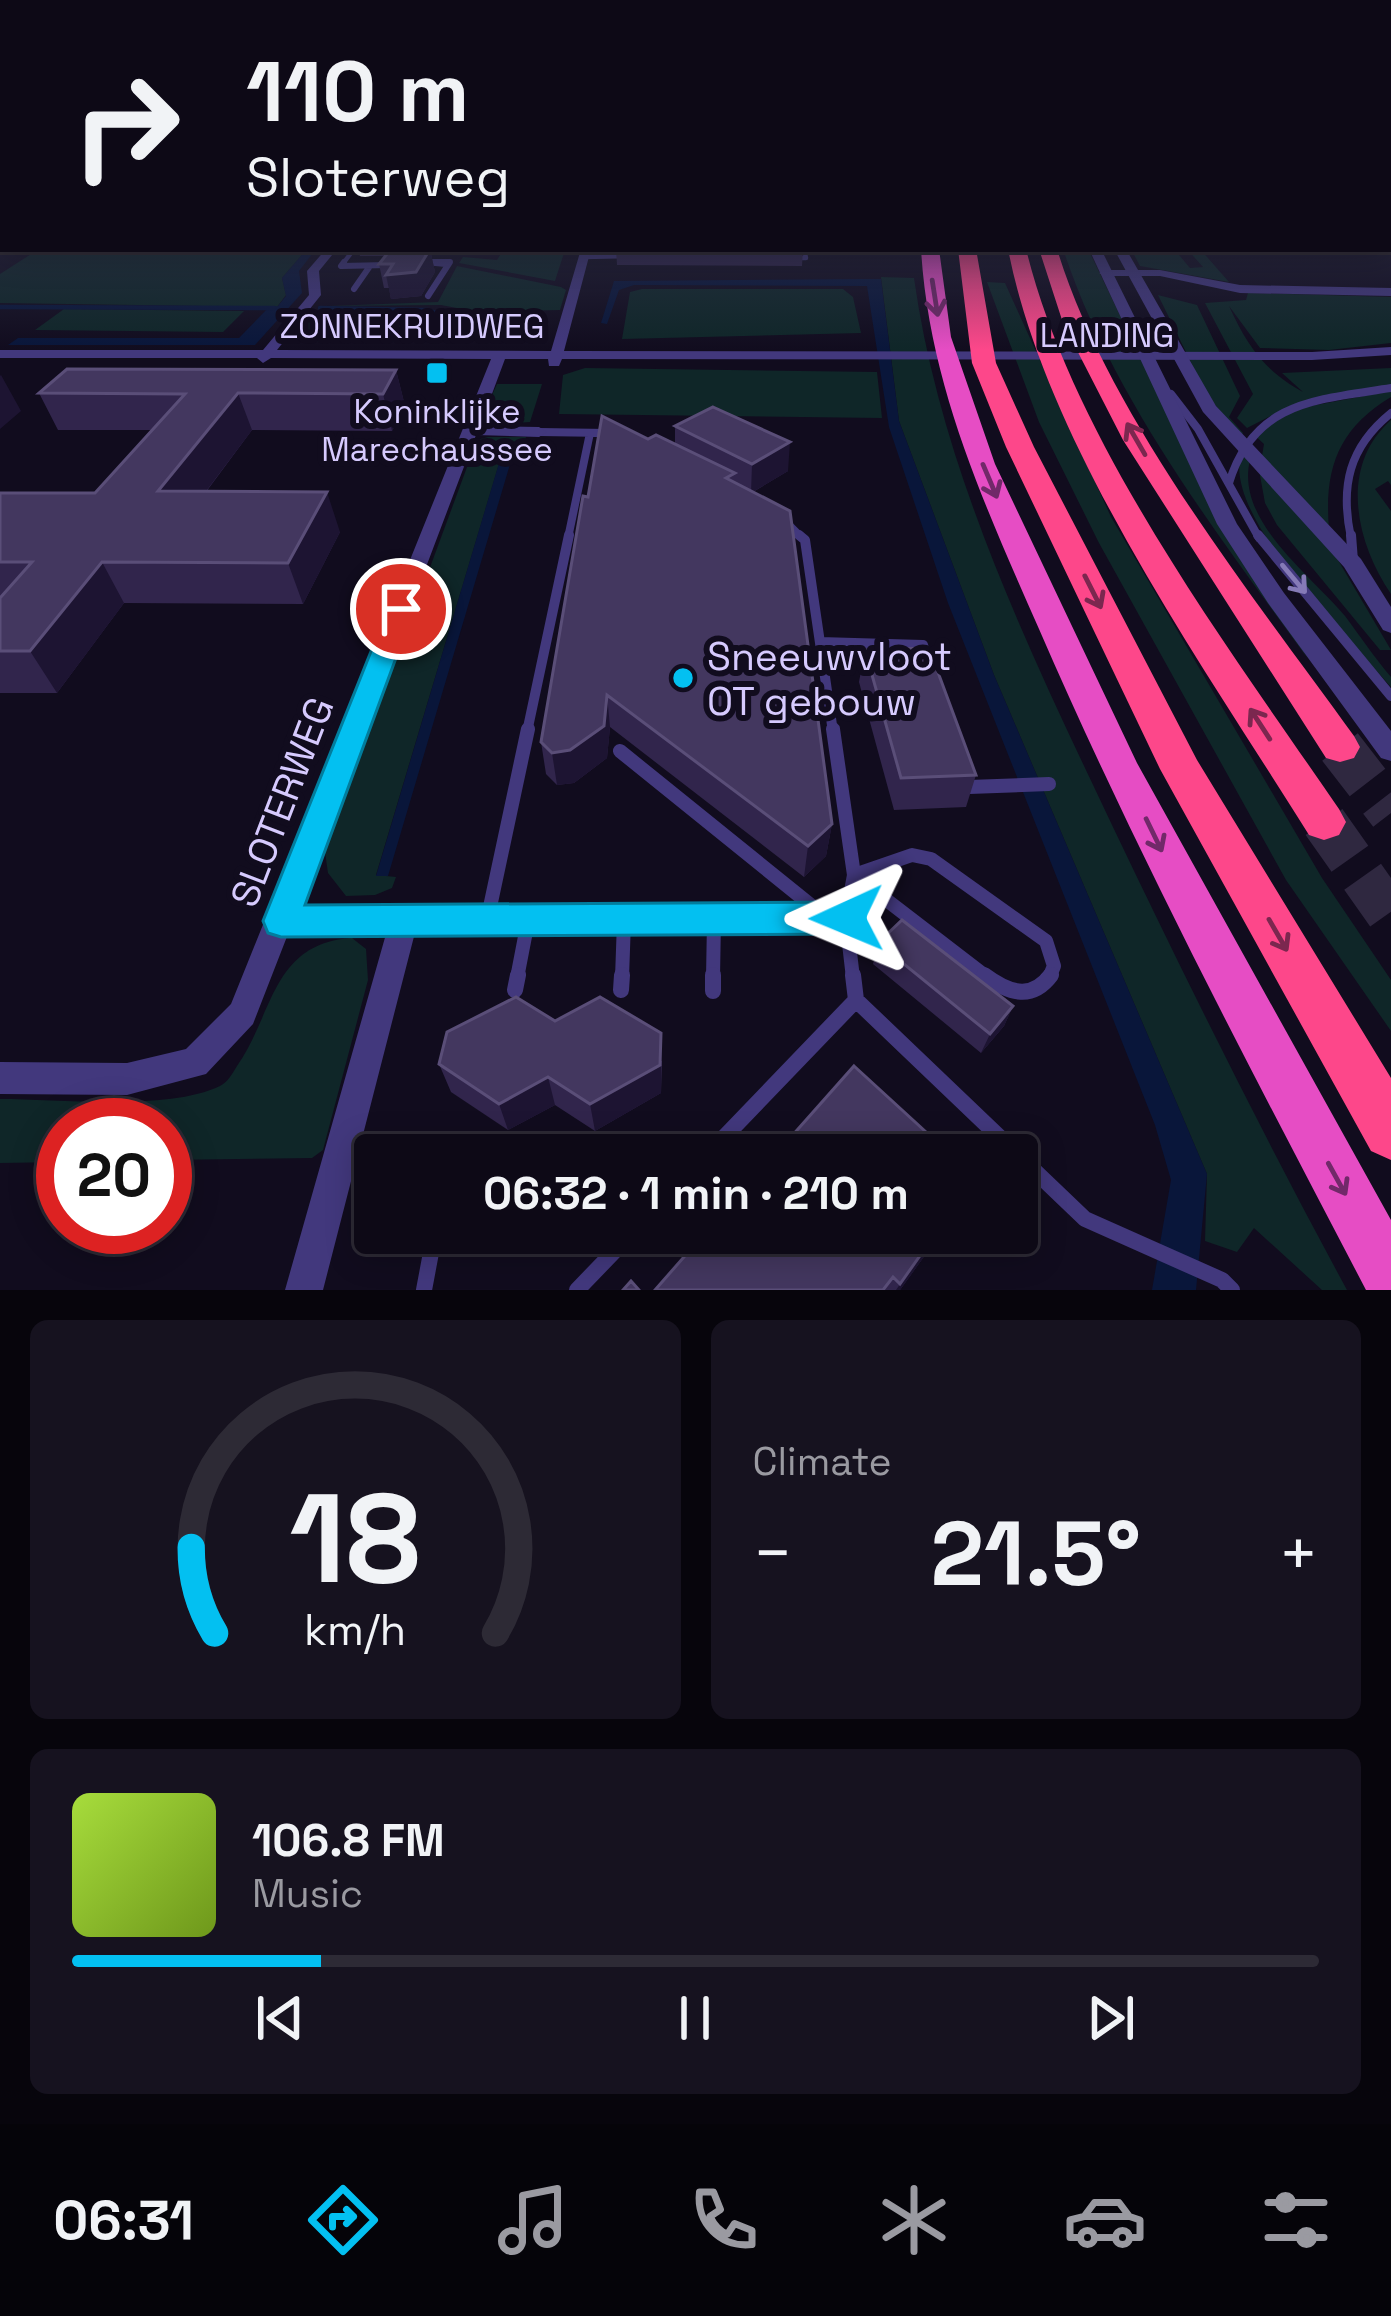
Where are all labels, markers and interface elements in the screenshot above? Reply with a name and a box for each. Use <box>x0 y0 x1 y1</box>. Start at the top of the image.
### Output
text: 110 m <box>246 38 469 146</box>
icon: right <box>48 48 204 204</box>
text: Sloterweg <box>246 143 510 212</box>
one-way arrow <box>924 278 947 317</box>
street label: ZONNEKRUIDWEG <box>280 306 544 348</box>
street label: LANDING <box>1040 315 1174 357</box>
marker: Koninklijke Marechaussee <box>424 360 450 386</box>
place label: Koninklijke Marechaussee <box>321 391 553 471</box>
one-way arrow <box>1124 422 1148 457</box>
one-way arrow <box>981 461 1002 498</box>
pin <box>350 558 452 660</box>
one-way arrow <box>1279 563 1307 594</box>
one-way arrow <box>1082 574 1105 610</box>
icon: arrive <box>368 576 434 642</box>
place label: Sneeuwvloot OT gebouw <box>707 632 952 726</box>
marker: Sneeuwvloot OT gebouw <box>670 665 696 691</box>
street label: SLOTERWEG <box>220 690 344 914</box>
one-way arrow <box>1248 708 1273 742</box>
one-way arrow <box>1143 816 1166 852</box>
position arrow <box>784 855 910 981</box>
one-way arrow <box>1266 917 1290 952</box>
speed limit sign: 20 <box>36 1098 192 1254</box>
one-way arrow <box>1326 1160 1349 1195</box>
text: 06:32 · 1 min · 210 m <box>483 1165 909 1222</box>
text: Climate <box>753 1437 892 1486</box>
text: 18 <box>290 1459 421 1618</box>
text: 21.5° <box>931 1496 1141 1611</box>
text: − <box>753 1511 793 1595</box>
text: + <box>1278 1511 1319 1595</box>
text: km/h <box>304 1602 406 1657</box>
text: 106.8 FM <box>252 1812 445 1869</box>
text: Music <box>252 1869 363 1918</box>
icon: previous <box>247 1985 313 2051</box>
icon: pause <box>662 1985 728 2051</box>
icon: next <box>1078 1985 1144 2051</box>
icon: directions <box>301 2178 385 2262</box>
icon: music <box>491 2178 575 2262</box>
icon: phone <box>682 2178 766 2262</box>
icon: climate <box>872 2178 956 2262</box>
icon: car <box>1063 2178 1147 2262</box>
icon: filters <box>1254 2178 1338 2262</box>
text: 06:31 <box>53 2186 194 2255</box>

